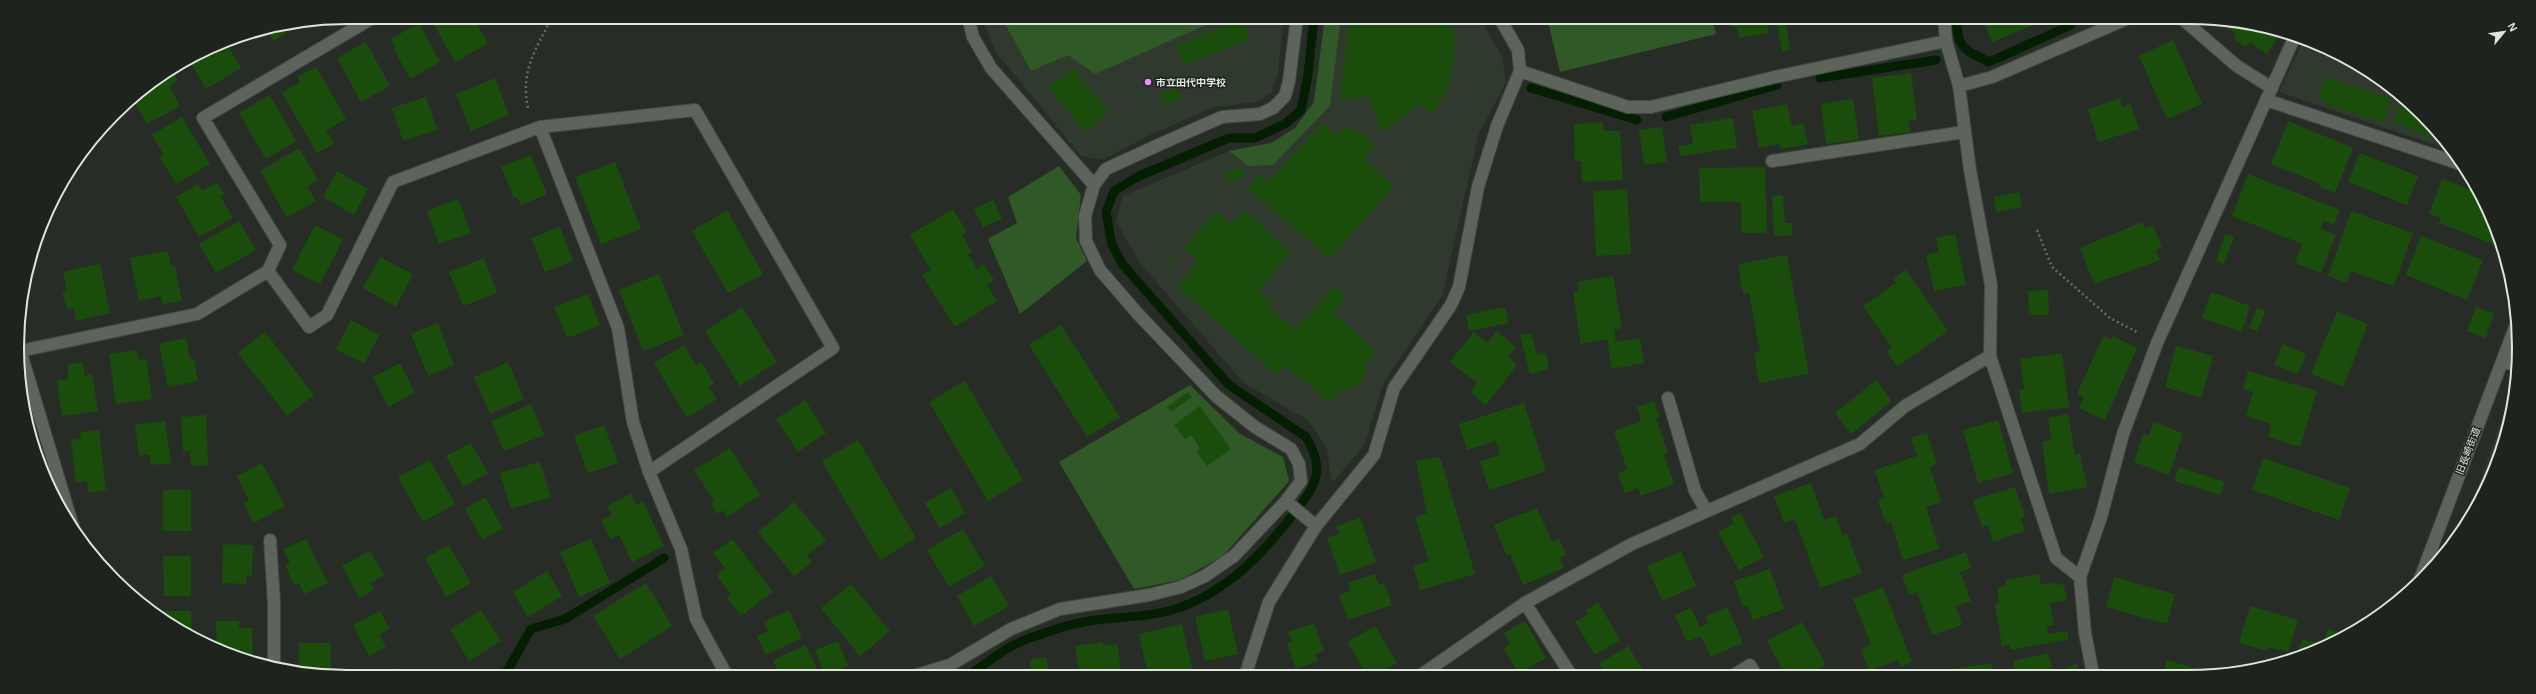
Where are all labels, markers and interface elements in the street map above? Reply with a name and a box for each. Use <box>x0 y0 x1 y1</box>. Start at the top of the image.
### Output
north arrow <box>2484 12 2524 52</box>
text: N <box>2506 21 2520 34</box>
marker: 市立田代中学校 <box>1143 77 1153 87</box>
place label: 市立田代中学校 <box>1156 77 1226 88</box>
street label: 旧長崎街道 <box>2454 426 2482 476</box>

